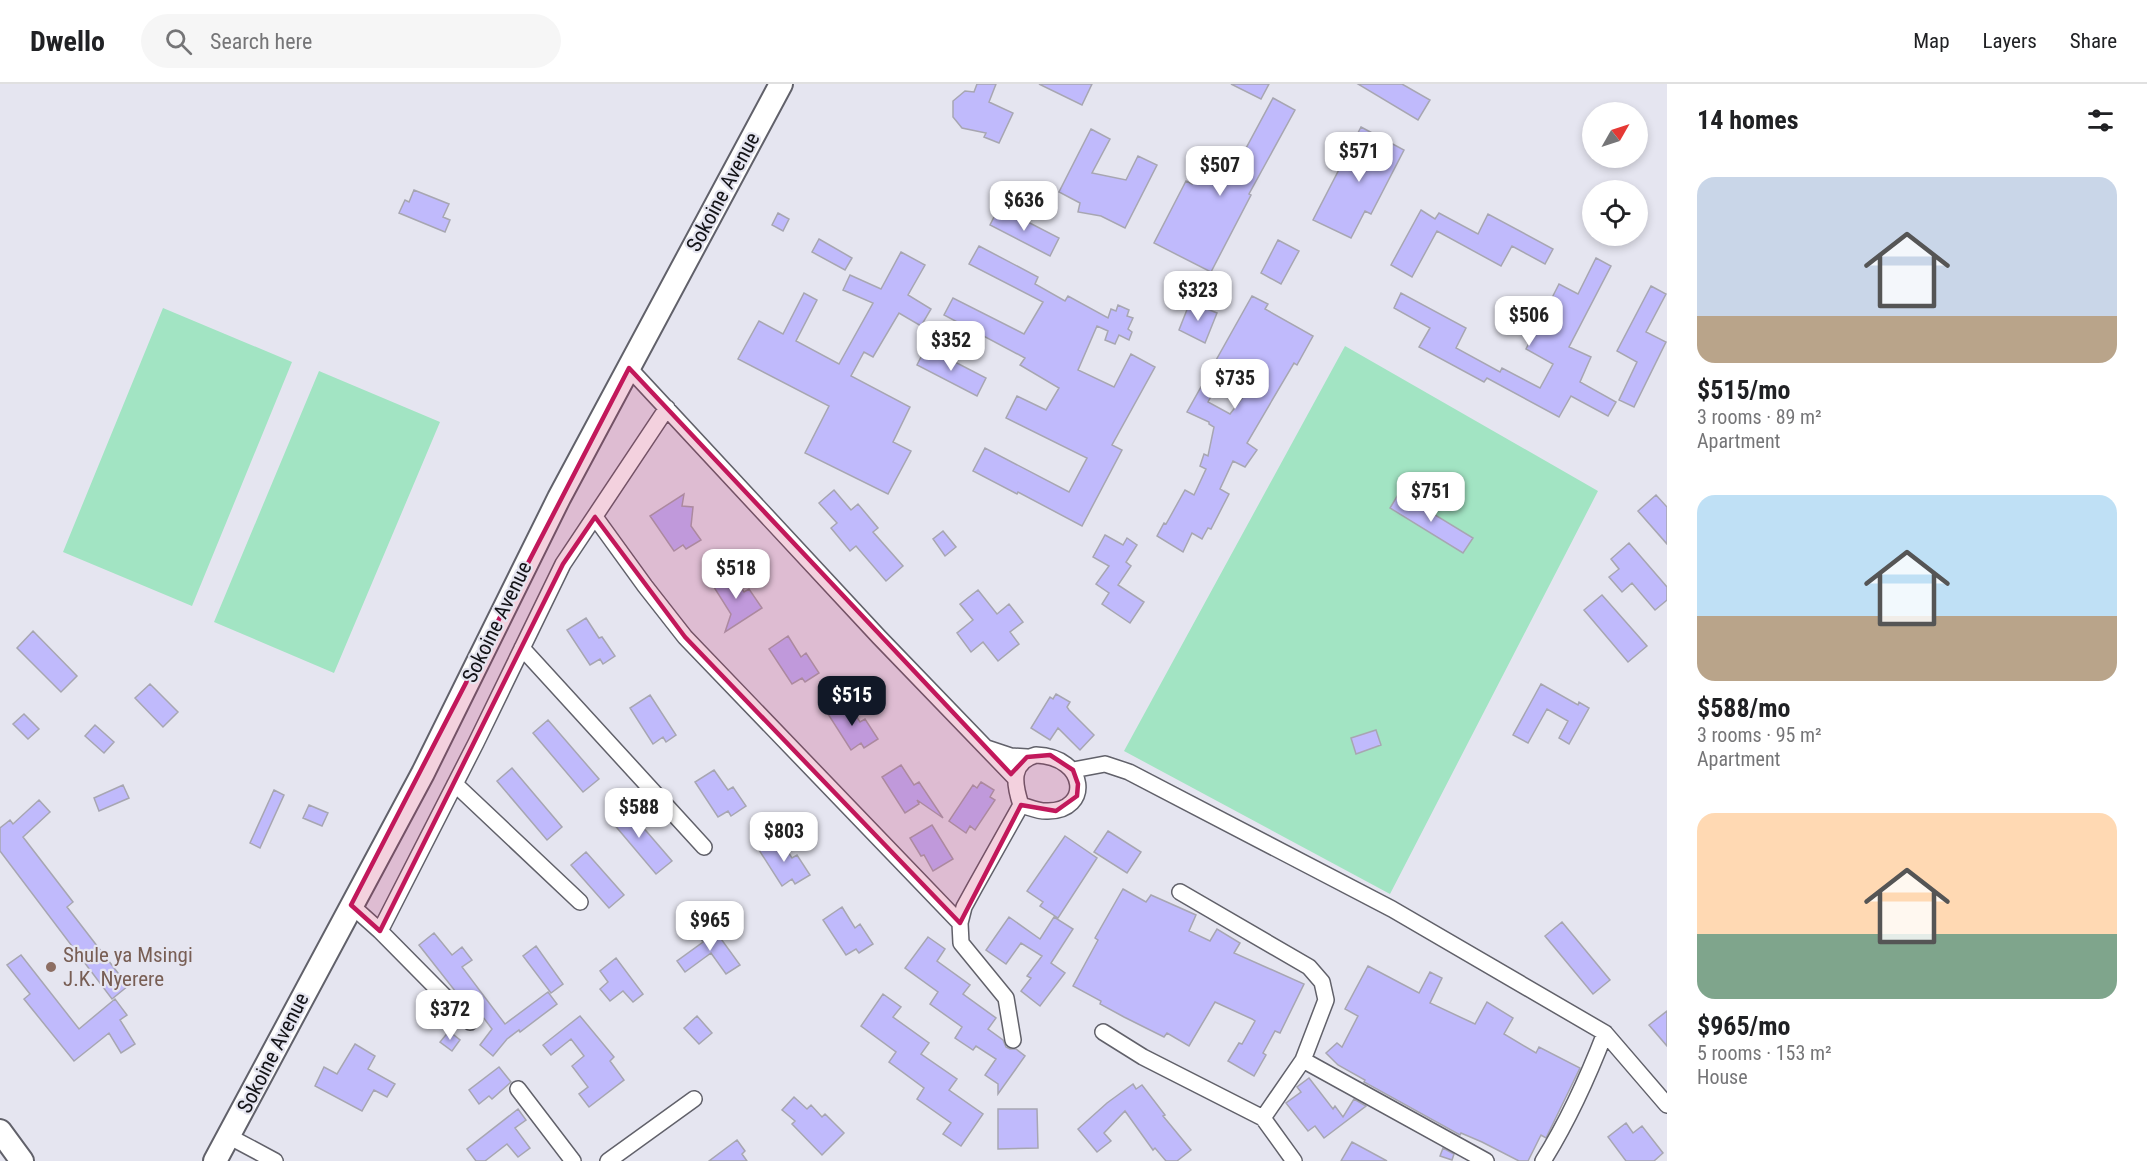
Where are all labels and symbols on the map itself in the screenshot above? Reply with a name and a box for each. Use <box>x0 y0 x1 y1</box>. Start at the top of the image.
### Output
north arrow <box>1582 102 1648 168</box>
street label: Sokoine Avenue <box>682 128 765 256</box>
pin: $571 <box>1323 132 1395 183</box>
pin: $507 <box>1184 146 1256 197</box>
pin: $636 <box>988 181 1060 232</box>
pin: $323 <box>1162 271 1234 322</box>
pin: $506 <box>1493 296 1565 347</box>
pin: $352 <box>915 321 987 372</box>
pin: $735 <box>1199 359 1271 410</box>
pin: $751 <box>1395 472 1467 523</box>
pin: $518 <box>700 549 772 600</box>
street label: Sokoine Avenue <box>457 557 537 686</box>
pin: $515 <box>816 676 888 727</box>
pin: $588 <box>603 788 675 839</box>
pin: $803 <box>748 812 820 863</box>
pin: $965 <box>674 901 746 952</box>
place label: Shule ya Msingi J.K. Nyerere <box>63 943 193 991</box>
marker: Shule ya Msingi J.K. Nyerere <box>44 960 58 974</box>
street label: Sokoine Avenue <box>232 989 314 1117</box>
pin: $372 <box>414 990 486 1041</box>

